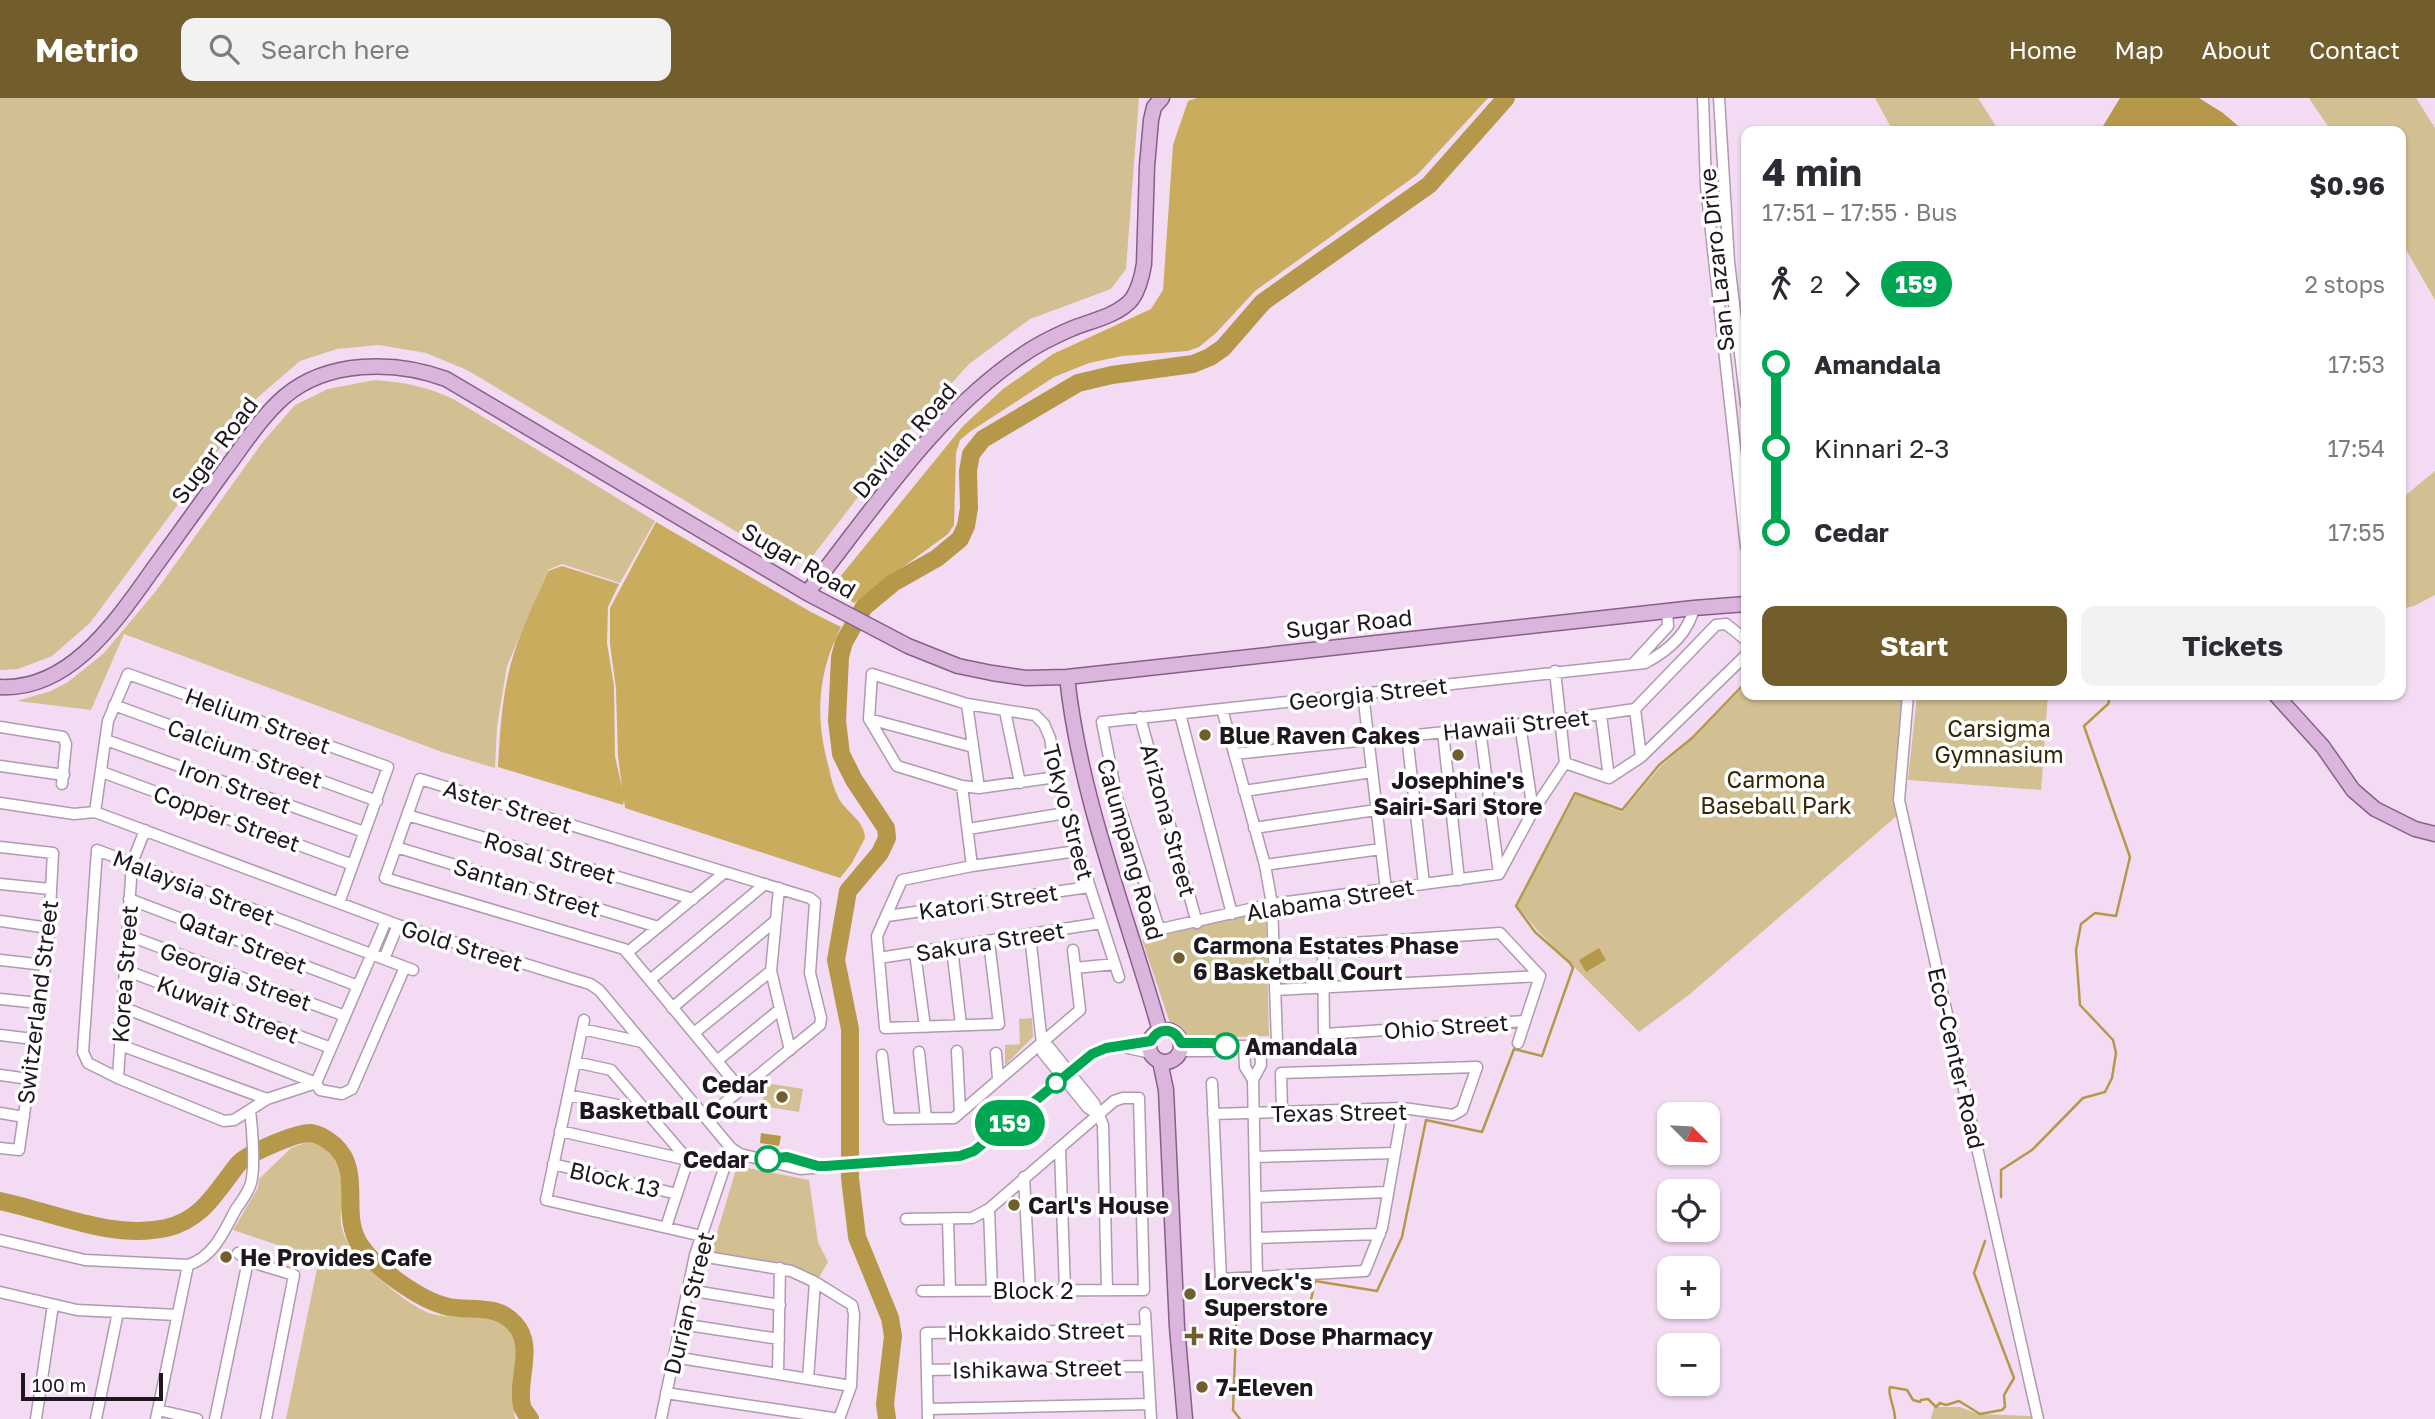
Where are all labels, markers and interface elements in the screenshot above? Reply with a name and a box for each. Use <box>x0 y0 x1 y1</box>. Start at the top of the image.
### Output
search box <box>181 18 671 81</box>
text: Metrio <box>35 30 139 69</box>
icon: search <box>205 30 243 68</box>
text: Search here <box>261 34 410 65</box>
text: Home <box>2009 35 2077 64</box>
text: Map <box>2115 35 2164 64</box>
text: About <box>2202 35 2271 64</box>
text: Contact <box>2309 35 2400 64</box>
text: 4 min <box>1762 149 1862 194</box>
street label: San Lazaro Drive <box>1692 167 1740 353</box>
text: $0.96 <box>2309 170 2385 201</box>
text: 17:51 – 17:55 · Bus <box>1762 198 1957 226</box>
icon: walk <box>1762 265 1800 303</box>
icon: forward <box>1833 265 1871 303</box>
text: 159 <box>1895 269 1938 298</box>
text: 2 <box>1810 270 1823 298</box>
text: 2 stops <box>2304 270 2385 298</box>
text: Amandala <box>1814 349 1941 380</box>
text: 17:53 <box>2328 350 2385 378</box>
street label: Davilan Road <box>846 376 962 504</box>
street label: Sugar Road <box>165 391 263 509</box>
text: Kinnari 2-3 <box>1814 433 1949 464</box>
text: 17:54 <box>2327 434 2385 462</box>
street label: Sugar Road <box>737 516 861 604</box>
text: Cedar <box>1814 517 1889 548</box>
text: 17:55 <box>2328 518 2385 546</box>
street label: Sugar Road <box>1284 602 1414 644</box>
button: Start <box>1762 606 2067 686</box>
button: Tickets <box>2081 606 2385 686</box>
street label: Georgia Street <box>1287 671 1449 715</box>
street label: Helium Street <box>182 681 334 759</box>
street label: Hawaii Street <box>1441 702 1591 746</box>
street label: Calcium Street <box>164 712 326 794</box>
park label: Carsigma Gymnasium <box>1934 714 2064 768</box>
place label: Blue Raven Cakes <box>1219 721 1420 749</box>
marker: Blue Raven Cakes <box>1197 727 1213 743</box>
street label: Tokyo Street <box>1037 741 1101 883</box>
street label: Arizona Street <box>1135 741 1203 899</box>
marker: Josephine's Sairi-Sari Store <box>1450 747 1466 763</box>
street label: Iron Street <box>175 753 295 819</box>
street label: Calumpang Road <box>1092 755 1170 943</box>
park label: Carmona Baseball Park <box>1700 765 1852 819</box>
place label: Josephine's Sairi-Sari Store <box>1373 766 1543 820</box>
street label: Aster Street <box>440 773 576 839</box>
street label: Copper Street <box>150 779 304 857</box>
street label: Rosal Street <box>481 825 619 889</box>
street label: Malaysia Street <box>109 843 279 931</box>
street label: Santan Street <box>450 851 604 923</box>
street label: Alabama Street <box>1244 872 1416 926</box>
street label: Katori Street <box>917 877 1059 925</box>
street label: Switzerland Street <box>11 898 63 1106</box>
street label: Korea Street <box>105 904 143 1044</box>
street label: Qatar Street <box>175 905 311 979</box>
street label: Gold Street <box>398 913 526 977</box>
street label: Sakura Street <box>914 915 1066 967</box>
place label: Carmona Estates Phase 6 Basketball Court <box>1193 931 1459 985</box>
street label: Georgia Street <box>156 936 316 1016</box>
marker: Carmona Estates Phase 6 Basketball Court <box>1171 950 1187 966</box>
street label: Eco-Center Road <box>1923 965 1991 1151</box>
street label: Kuwait Street <box>153 969 303 1049</box>
street label: Ohio Street <box>1383 1008 1509 1044</box>
place label: Amandala <box>1245 1032 1357 1060</box>
marker: Amandala <box>1213 1033 1239 1059</box>
place label: Cedar Basketball Court <box>579 1070 768 1124</box>
unlabelled marker <box>1046 1073 1066 1093</box>
marker: Cedar Basketball Court <box>774 1089 790 1105</box>
street label: Texas Street <box>1271 1097 1407 1127</box>
line badge: 159 <box>970 1100 1050 1146</box>
north arrow <box>1657 1102 1720 1166</box>
map controls <box>1657 1102 1720 1396</box>
text: 159 <box>989 1108 1031 1137</box>
place label: Cedar <box>683 1145 749 1173</box>
marker: Cedar <box>755 1146 781 1172</box>
street label: Block 13 <box>567 1155 663 1203</box>
button: locate <box>1657 1179 1720 1242</box>
place label: Carl's House <box>1028 1191 1169 1219</box>
marker: Carl's House <box>1006 1197 1022 1213</box>
street label: Durian Street <box>657 1229 719 1377</box>
place label: He Provides Cafe <box>240 1243 432 1271</box>
marker: He Provides Cafe <box>218 1249 234 1265</box>
button: + <box>1657 1256 1720 1319</box>
place label: Lorveck's Superstore <box>1204 1267 1328 1321</box>
street label: Block 2 <box>993 1276 1073 1304</box>
marker: Lorveck's Superstore <box>1182 1286 1198 1302</box>
street label: Hokkaido Street <box>947 1315 1125 1347</box>
place label: Rite Dose Pharmacy <box>1208 1322 1433 1350</box>
marker: Rite Dose Pharmacy <box>1186 1328 1202 1344</box>
button: − <box>1657 1333 1720 1396</box>
street label: Ishikawa Street <box>952 1353 1122 1383</box>
scale bar <box>21 1370 163 1402</box>
text: 100 m <box>32 1373 86 1396</box>
place label: 7-Eleven <box>1216 1373 1313 1401</box>
marker: 7-Eleven <box>1194 1379 1210 1395</box>

